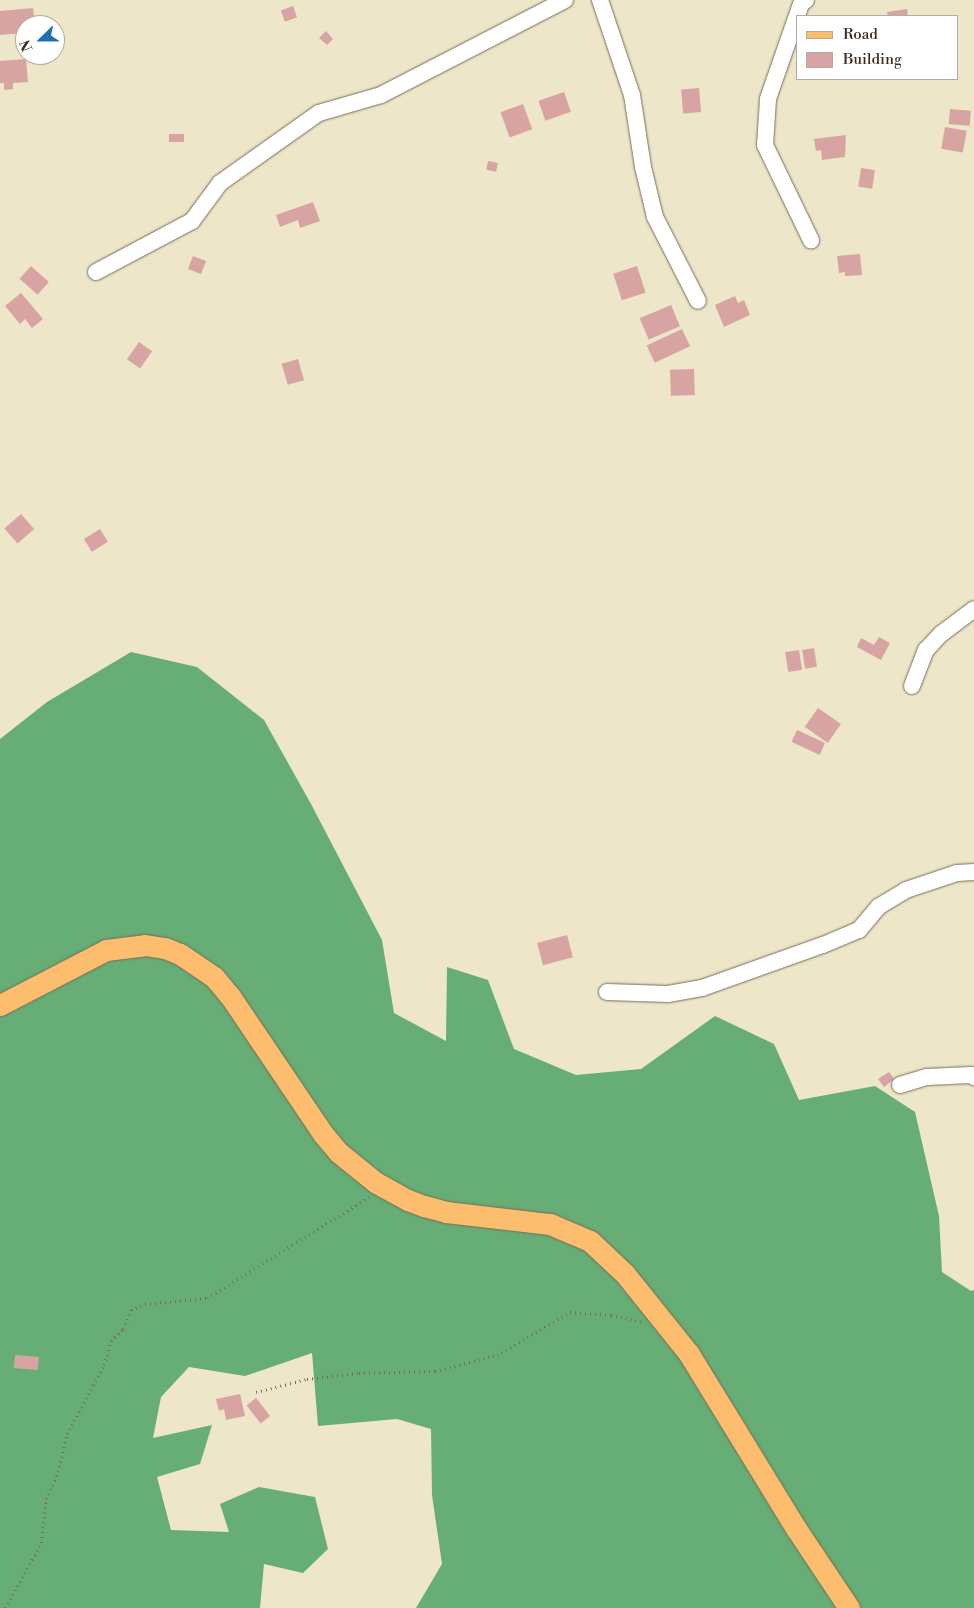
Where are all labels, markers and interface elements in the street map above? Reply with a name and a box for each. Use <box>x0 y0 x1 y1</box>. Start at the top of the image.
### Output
north arrow <box>15 15 65 65</box>
legend <box>796 15 959 80</box>
text: Road <box>843 25 878 44</box>
text: N <box>17 37 37 54</box>
text: Building <box>843 50 902 69</box>

